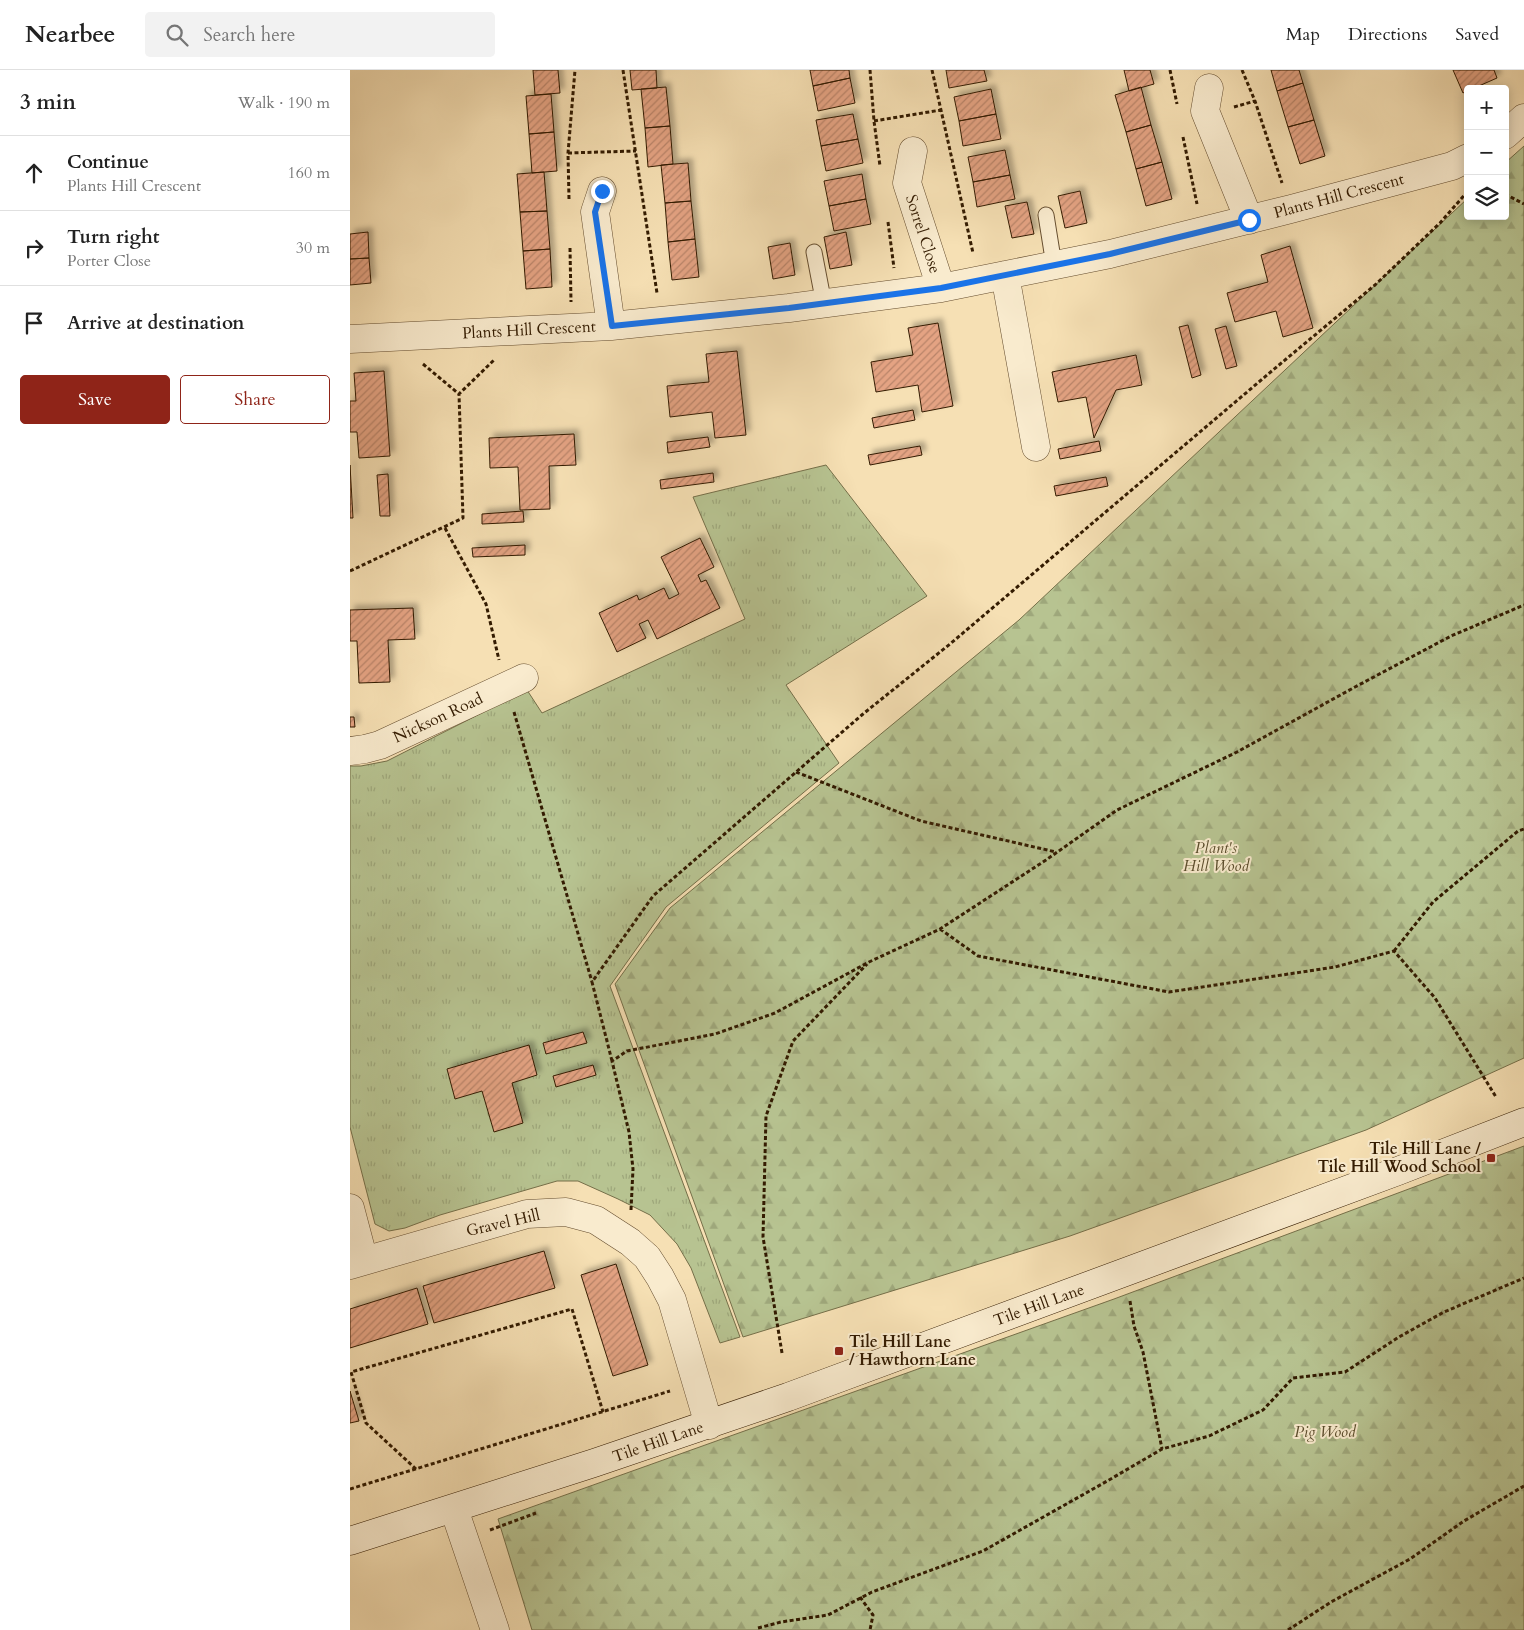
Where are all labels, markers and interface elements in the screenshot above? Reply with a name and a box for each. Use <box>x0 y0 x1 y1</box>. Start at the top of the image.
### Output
search box <box>145 12 495 57</box>
text: Nearbee <box>25 18 115 51</box>
icon: search <box>163 21 191 49</box>
text: Search here <box>203 22 295 48</box>
text: Map <box>1286 22 1320 47</box>
text: Directions <box>1348 22 1427 47</box>
text: Saved <box>1455 22 1499 47</box>
map controls <box>1464 85 1509 220</box>
button: + <box>1464 85 1509 130</box>
text: 3 min <box>20 88 76 117</box>
text: Walk · 190 m <box>238 92 330 114</box>
button: − <box>1464 130 1509 175</box>
text: Continue <box>67 149 149 175</box>
icon: ahead <box>20 159 48 187</box>
text: 160 m <box>288 162 330 184</box>
street label: Plants Hill Crescent <box>1271 168 1407 224</box>
text: Plants Hill Crescent <box>67 175 201 197</box>
button: layers <box>1464 175 1509 220</box>
route end <box>591 180 614 203</box>
street label: Sorrel Close <box>900 192 946 276</box>
route start <box>1238 209 1261 232</box>
text: Turn right <box>67 224 159 250</box>
icon: right <box>20 234 48 262</box>
text: 30 m <box>296 237 330 259</box>
text: Porter Close <box>67 250 151 272</box>
icon: arrive <box>20 309 48 337</box>
text: Arrive at destination <box>67 310 244 336</box>
street label: Plants Hill Crescent <box>462 316 596 344</box>
button: Save <box>20 375 170 424</box>
button: Share <box>180 375 330 424</box>
street label: Nickson Road <box>390 687 487 748</box>
park label: Plant's Hill Wood <box>1183 837 1250 877</box>
place label: Tile Hill Lane / Tile Hill Wood School <box>1317 1138 1481 1178</box>
marker: Tile Hill Lane / Tile Hill Wood School <box>1485 1152 1497 1164</box>
street label: Gravel Hill <box>464 1204 542 1242</box>
street label: Tile Hill Lane <box>991 1278 1087 1332</box>
place label: Tile Hill Lane / Hawthorn Lane <box>849 1331 976 1371</box>
marker: Tile Hill Lane / Hawthorn Lane <box>833 1345 845 1357</box>
street label: Tile Hill Lane <box>609 1416 707 1468</box>
park label: Pig Wood <box>1294 1421 1357 1443</box>

